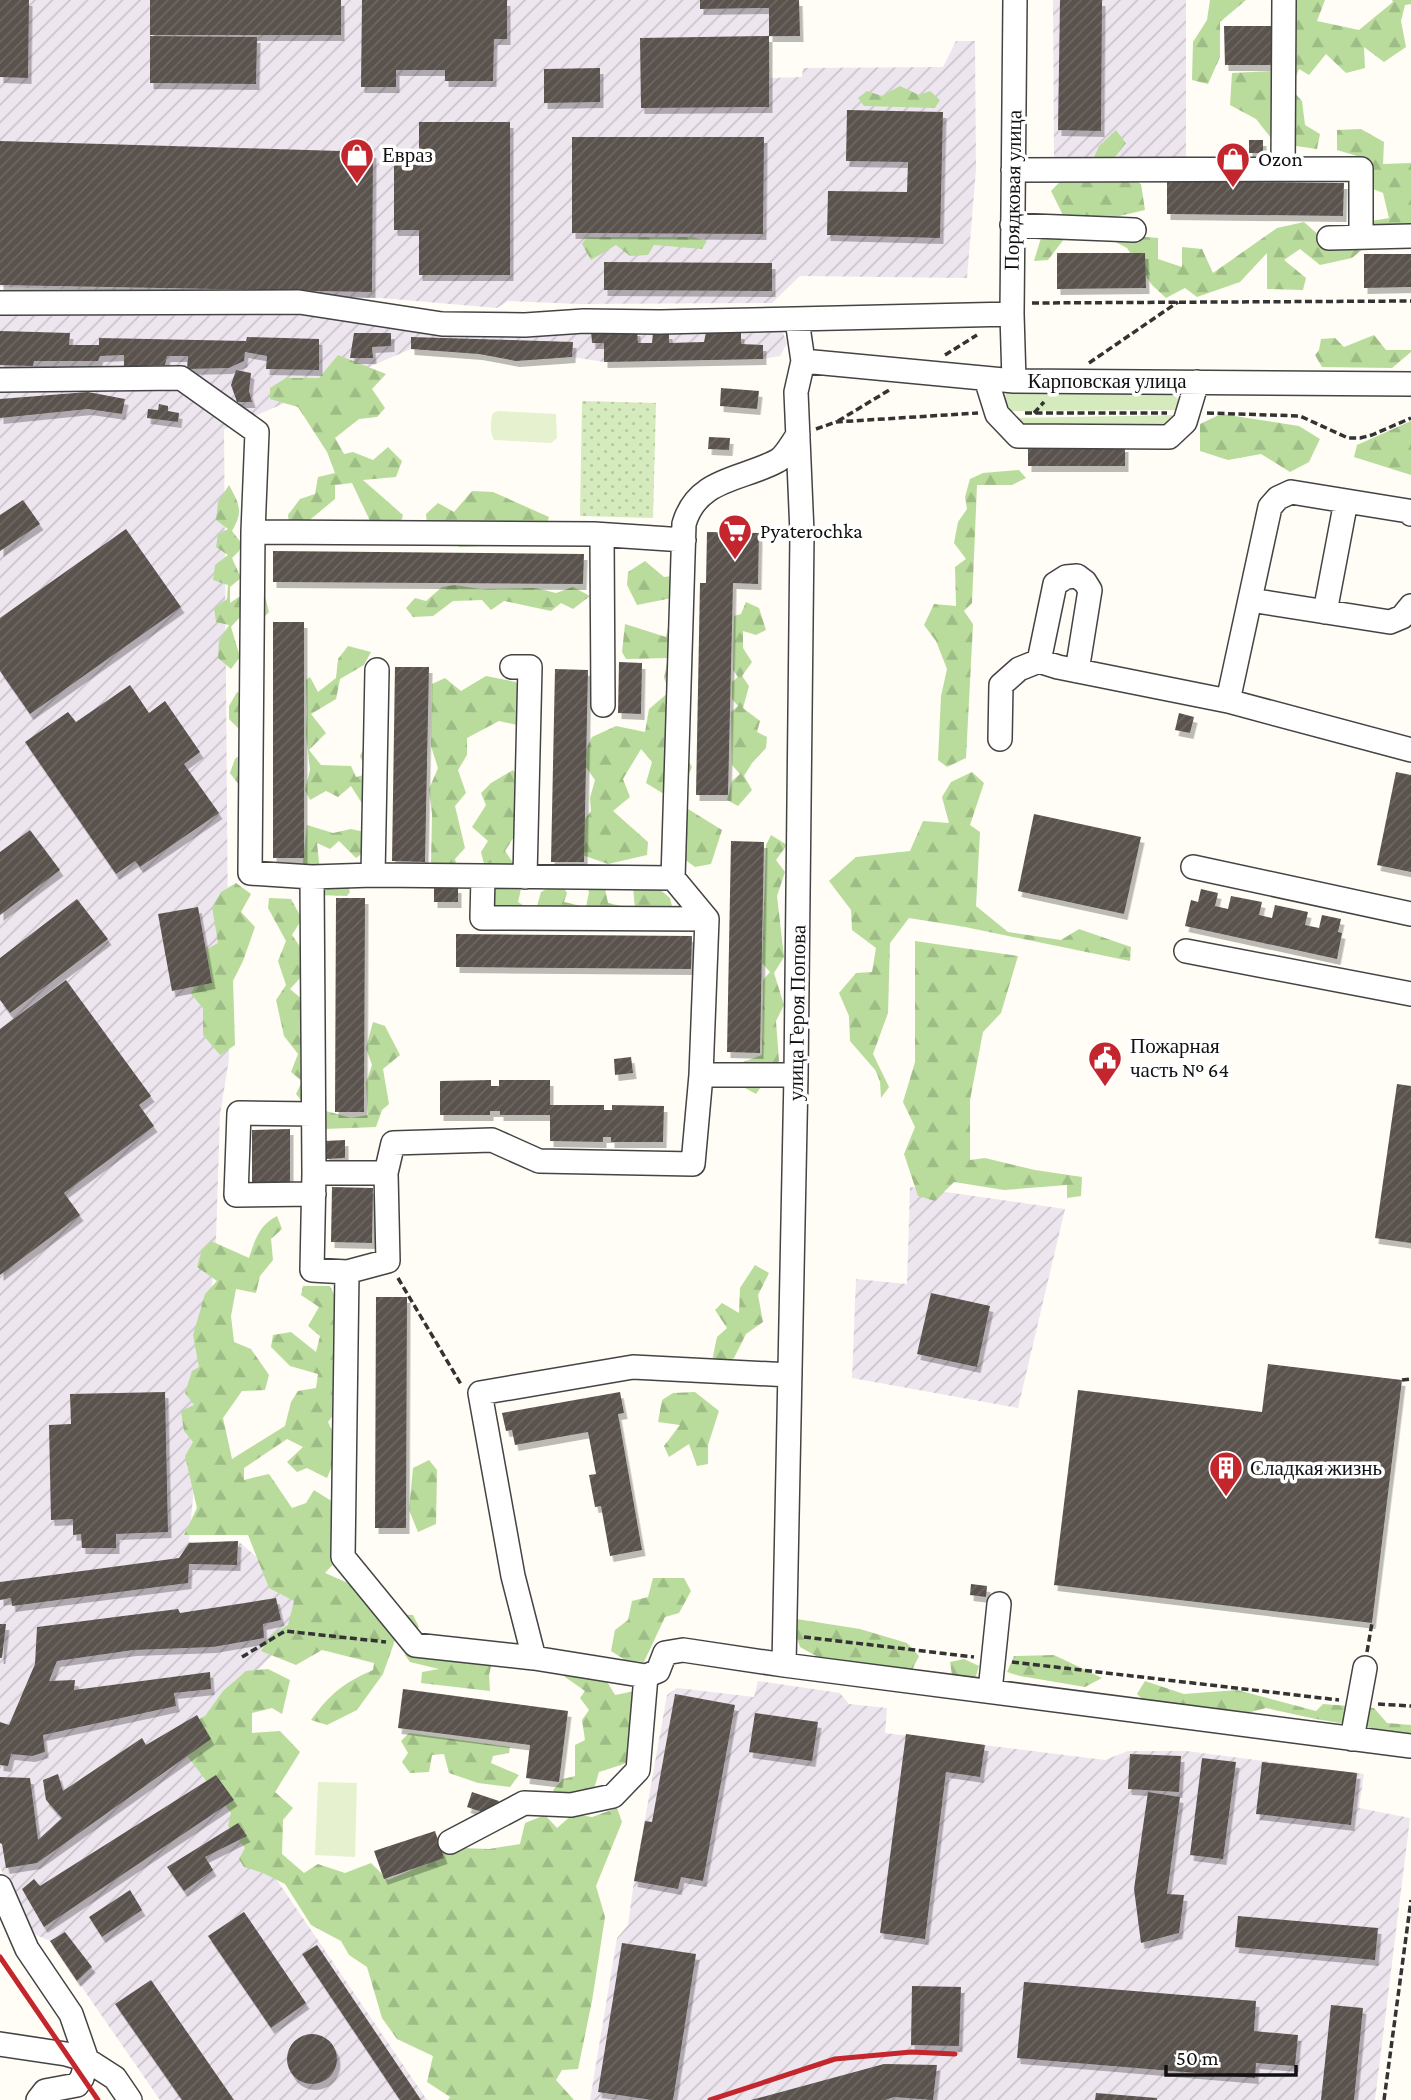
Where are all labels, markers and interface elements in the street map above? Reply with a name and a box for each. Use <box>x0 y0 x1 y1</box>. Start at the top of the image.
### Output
street label: Порядковая улица <box>1000 109 1026 270</box>
shop icon: Евраз <box>338 136 376 185</box>
shop icon: Ozon <box>1214 140 1252 189</box>
place label: Евраз <box>382 143 433 167</box>
place label: Ozon <box>1258 147 1303 171</box>
street label: Карповская улица <box>1027 369 1187 393</box>
supermarket icon: Pyaterochka <box>716 512 754 561</box>
place label: Pyaterochka <box>760 519 863 543</box>
street label: улица Героя Попова <box>783 924 811 1101</box>
place label: Пожарная часть № 64 <box>1130 1034 1229 1082</box>
public building icon: Пожарная часть № 64 <box>1086 1039 1124 1088</box>
building icon: Сладкая жизнь <box>1207 1449 1245 1498</box>
place label: Сладкая жизнь <box>1250 1456 1382 1480</box>
scale bar <box>1166 2034 1296 2078</box>
text: 50 m <box>1176 2046 1219 2070</box>

